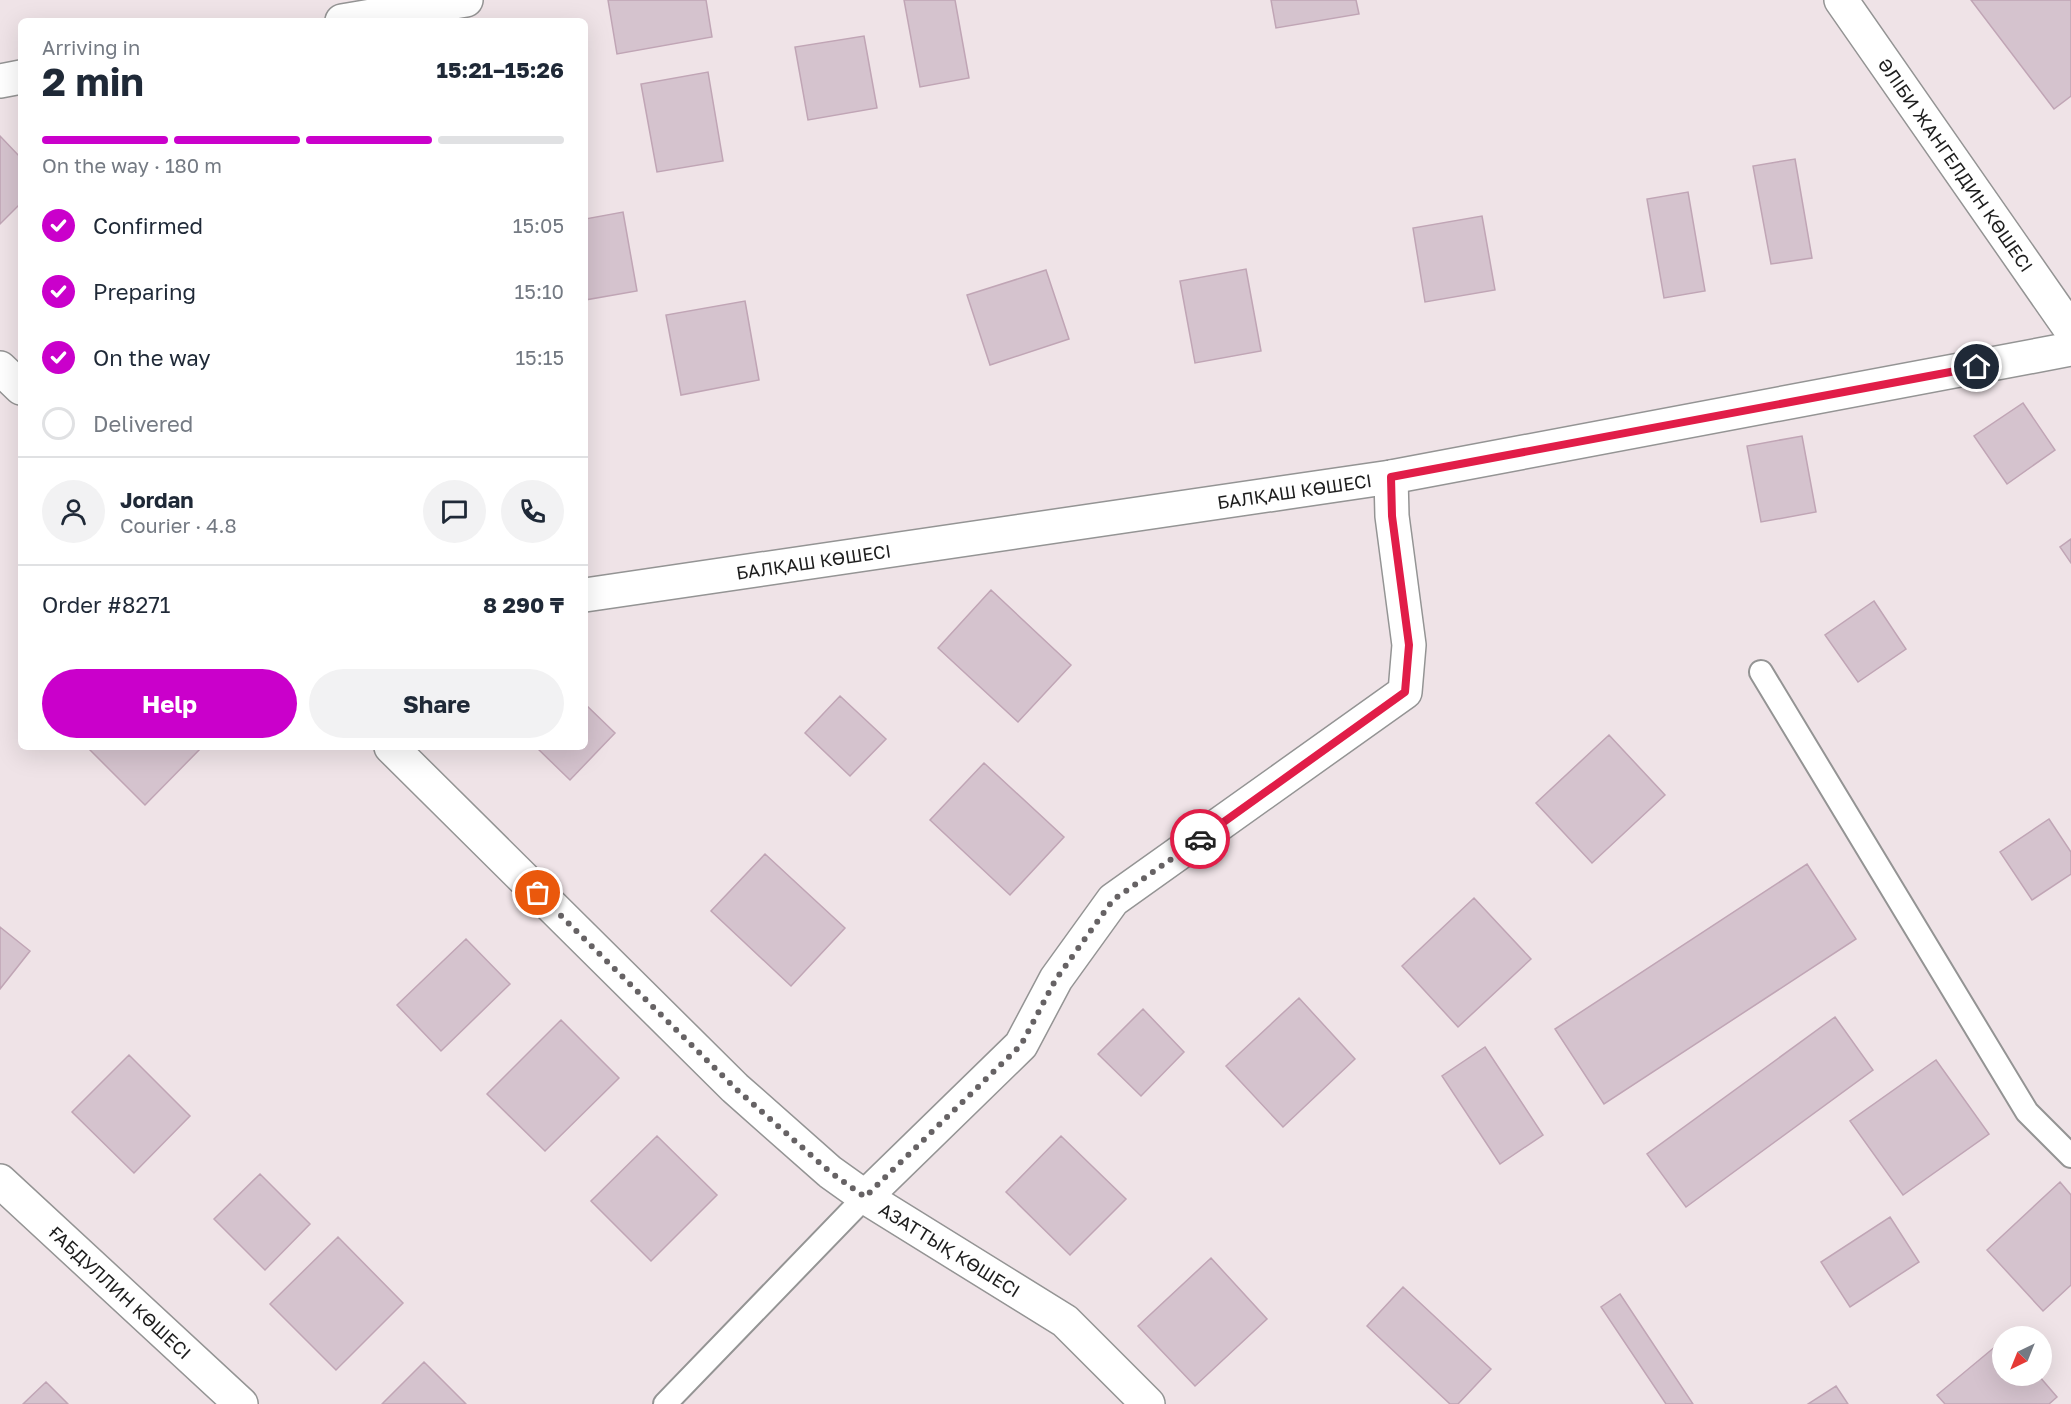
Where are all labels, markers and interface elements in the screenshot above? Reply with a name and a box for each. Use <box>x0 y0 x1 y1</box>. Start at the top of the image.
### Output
text: Arriving in <box>42 35 140 59</box>
street label: ӘЛІБИ ЖАНГЕЛДИН КӨШЕСІ <box>1874 54 2038 276</box>
text: 15:21–15:26 <box>437 56 564 83</box>
text: 2 min <box>42 58 144 105</box>
text: On the way · 180 m <box>42 153 222 177</box>
icon: check <box>42 209 75 242</box>
text: Confirmed <box>93 212 203 239</box>
text: 15:05 <box>513 213 564 237</box>
icon: check <box>42 275 75 308</box>
text: Preparing <box>93 278 196 305</box>
text: 15:10 <box>515 279 564 303</box>
icon: check <box>42 341 75 374</box>
pin <box>1951 341 2002 392</box>
text: On the way <box>93 344 211 371</box>
text: 15:15 <box>515 345 564 369</box>
icon: home <box>1960 350 1993 383</box>
text: Delivered <box>93 410 193 437</box>
street label: БАЛҚАШ КӨШЕСІ <box>1216 469 1373 513</box>
button: person <box>42 480 105 543</box>
button: chat <box>423 480 486 543</box>
button: phone <box>501 480 564 543</box>
text: Jordan <box>120 486 194 513</box>
text: Courier · 4.8 <box>120 513 237 537</box>
street label: БАЛҚАШ КӨШЕСІ <box>735 539 892 584</box>
text: Order #8271 <box>42 591 170 618</box>
text: 8 290 ₸ <box>483 591 564 618</box>
button: Help <box>42 669 297 738</box>
button: Share <box>309 669 564 738</box>
courier <box>1170 809 1230 869</box>
icon: car <box>1184 823 1217 856</box>
pin <box>512 867 563 918</box>
icon: bag <box>521 876 554 909</box>
street label: АЗАТТЫҚ КӨШЕСІ <box>875 1198 1024 1302</box>
street label: ҒАБДУЛЛИН КӨШЕСІ <box>45 1221 196 1363</box>
north arrow <box>1992 1326 2052 1386</box>
map controls <box>1992 1326 2052 1386</box>

